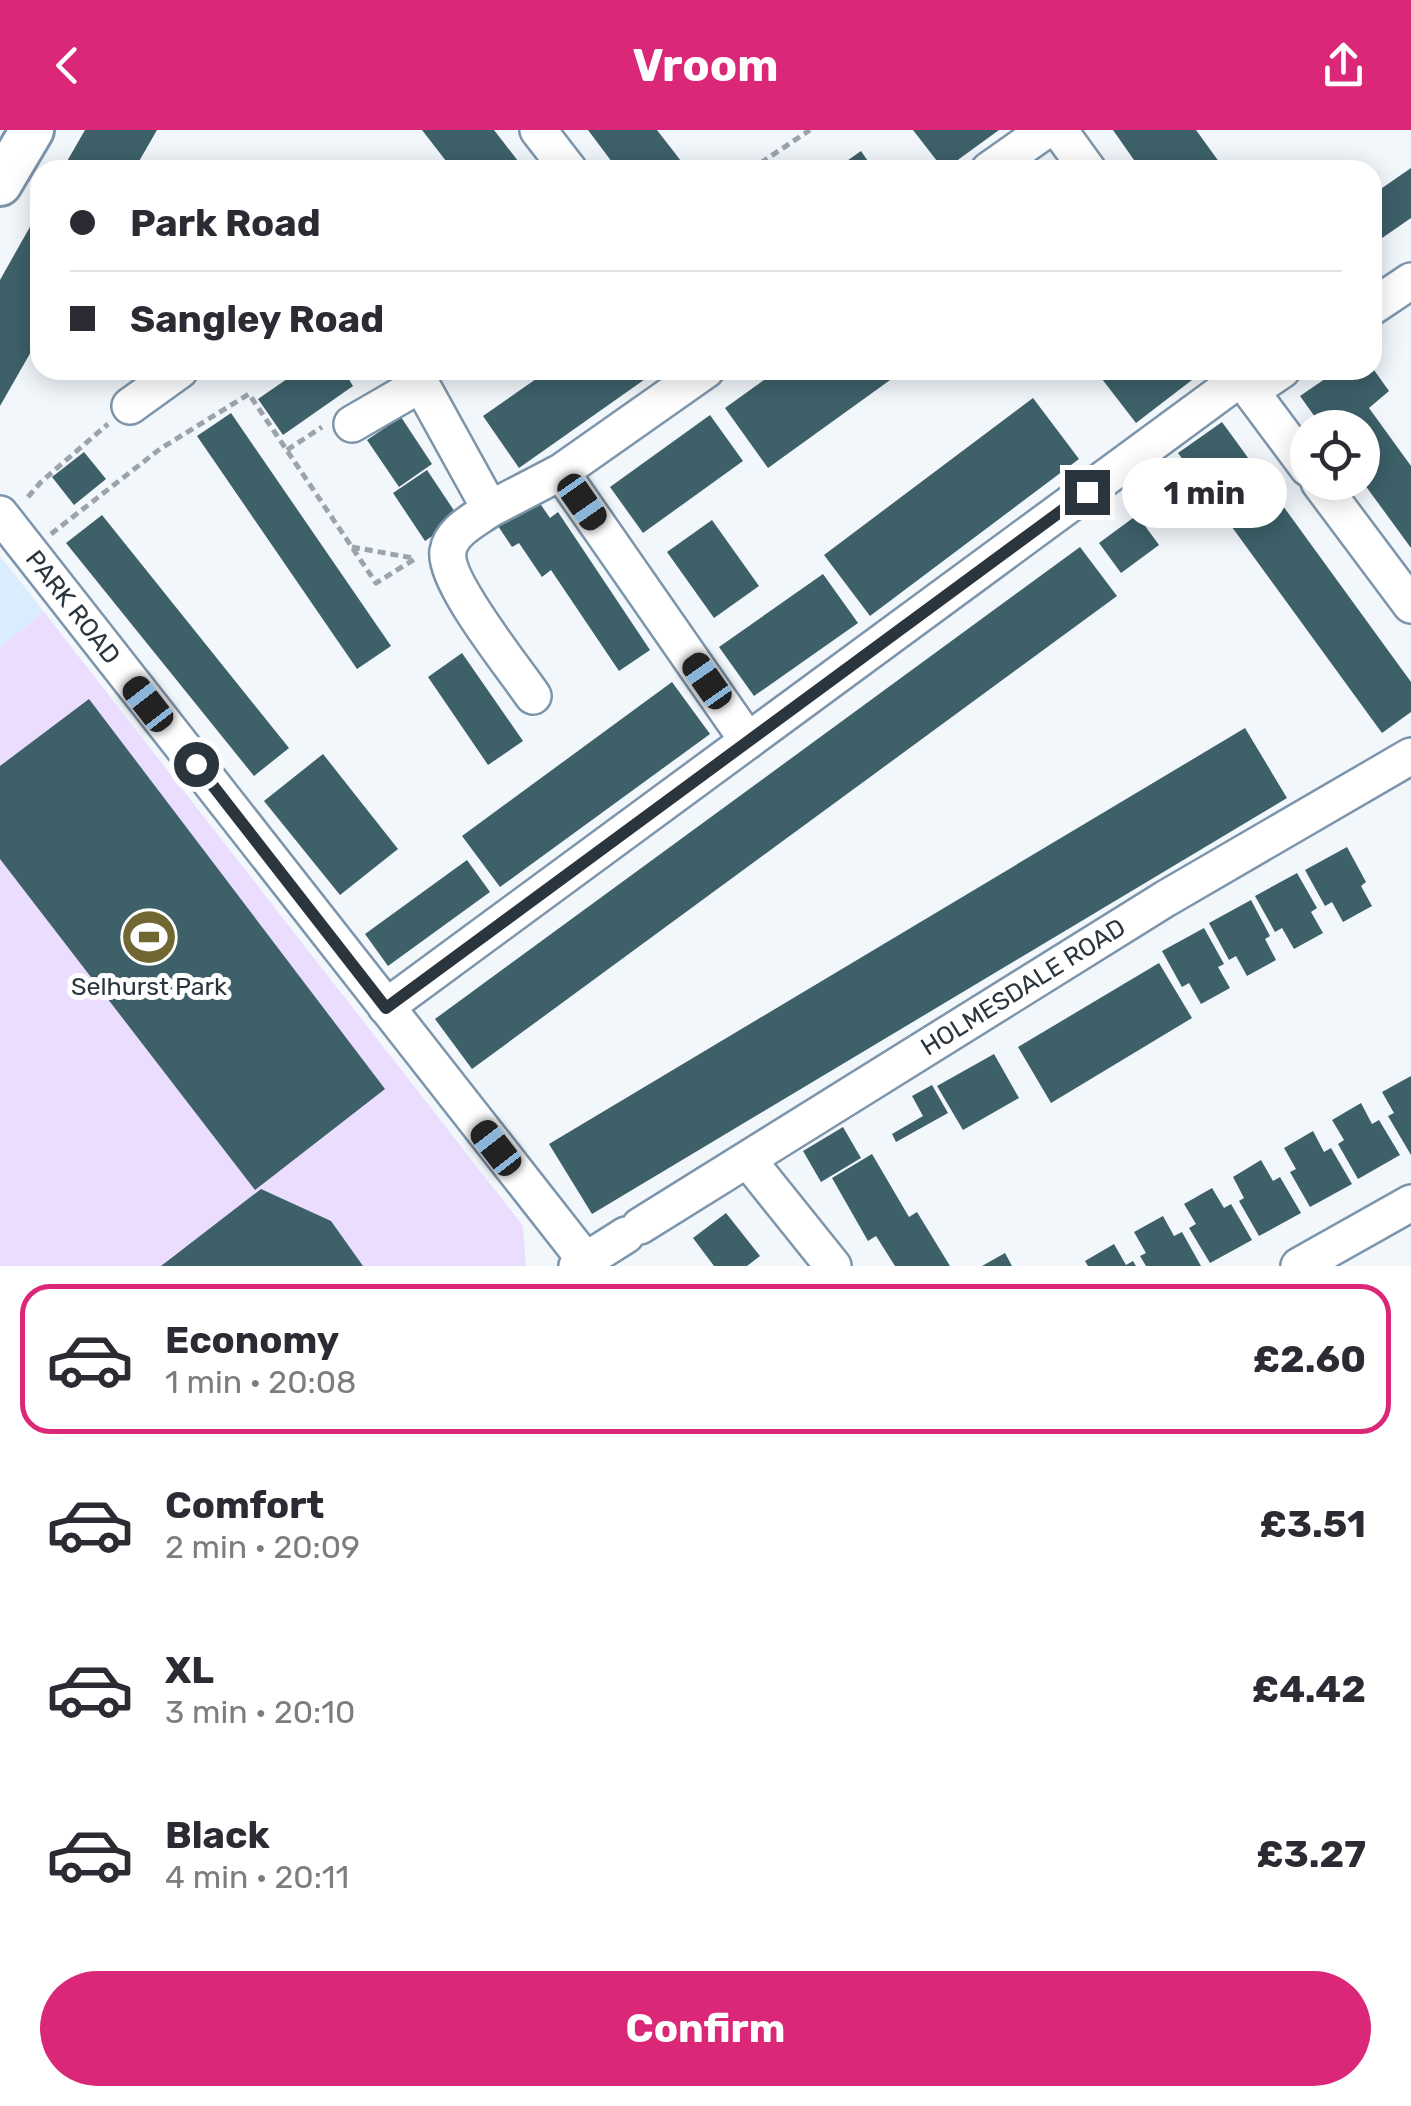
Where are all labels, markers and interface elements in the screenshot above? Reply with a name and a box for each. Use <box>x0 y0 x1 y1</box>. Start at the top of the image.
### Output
icon: back <box>40 38 95 93</box>
icon: share <box>1316 38 1371 93</box>
text: Vroom <box>632 39 779 92</box>
text: Park Road <box>130 200 321 246</box>
text: Sangley Road <box>130 296 384 342</box>
map controls <box>1290 410 1380 500</box>
button: locate <box>1290 410 1380 500</box>
callout: 1 min <box>1122 457 1287 527</box>
car <box>553 469 611 535</box>
route end <box>1065 470 1110 515</box>
text: 1 min <box>1164 474 1245 512</box>
street label: PARK ROAD <box>20 544 126 670</box>
car <box>678 648 736 714</box>
car <box>118 671 178 737</box>
route start <box>174 742 219 787</box>
sports icon: Selhurst Park <box>119 907 179 967</box>
street label: HOLMESDALE ROAD <box>916 912 1130 1062</box>
place label: Selhurst Park <box>71 972 227 1001</box>
car <box>466 1115 526 1181</box>
icon: car <box>45 1314 135 1404</box>
text: Economy <box>165 1317 339 1363</box>
text: £2.60 <box>1253 1336 1366 1382</box>
text: 1 min · 20:08 <box>165 1363 356 1401</box>
icon: car <box>45 1479 135 1569</box>
text: Comfort <box>165 1482 324 1528</box>
text: £3.51 <box>1260 1501 1366 1547</box>
text: 2 min · 20:09 <box>165 1528 360 1566</box>
icon: car <box>45 1644 135 1734</box>
text: XL <box>165 1647 214 1693</box>
text: £4.42 <box>1252 1666 1366 1712</box>
text: 3 min · 20:10 <box>165 1693 355 1731</box>
icon: car <box>45 1809 135 1899</box>
text: Black <box>165 1812 270 1858</box>
text: £3.27 <box>1256 1831 1366 1877</box>
text: 4 min · 20:11 <box>165 1858 349 1896</box>
button: Confirm <box>40 1971 1371 2086</box>

